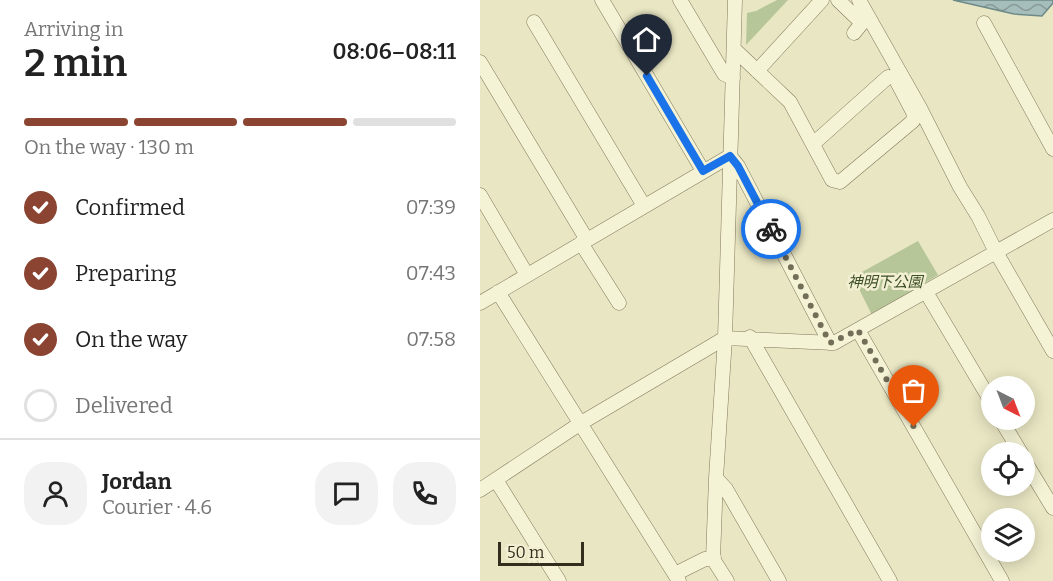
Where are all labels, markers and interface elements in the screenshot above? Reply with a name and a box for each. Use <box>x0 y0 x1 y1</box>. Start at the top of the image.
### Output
pin <box>621 14 672 76</box>
text: Arriving in <box>24 17 123 41</box>
icon: home <box>630 23 663 56</box>
text: 08:06–08:11 <box>333 38 456 65</box>
text: 2 min <box>24 40 127 86</box>
text: On the way · 130 m <box>24 135 194 159</box>
icon: check <box>24 191 57 224</box>
text: Confirmed <box>75 194 185 221</box>
text: 07:39 <box>406 195 456 219</box>
courier <box>741 199 801 259</box>
icon: bike <box>755 213 788 246</box>
icon: check <box>24 257 57 290</box>
text: Preparing <box>75 260 177 287</box>
text: 07:43 <box>406 261 456 285</box>
park label: 神明下公園 <box>847 273 924 291</box>
icon: check <box>24 323 57 356</box>
text: On the way <box>75 326 187 353</box>
text: 07:58 <box>406 327 456 351</box>
pin <box>888 365 939 427</box>
icon: bag <box>897 374 930 407</box>
north arrow <box>981 376 1035 430</box>
map controls <box>981 376 1035 562</box>
text: Delivered <box>75 392 173 419</box>
button: locate <box>981 442 1035 496</box>
button: person <box>24 462 87 525</box>
button: chat <box>315 462 378 525</box>
button: phone <box>393 462 456 525</box>
text: Jordan <box>102 468 172 495</box>
text: Courier · 4.6 <box>102 495 212 519</box>
button: layers <box>981 508 1035 562</box>
scale bar <box>498 539 584 566</box>
text: 50 m <box>507 543 544 562</box>

